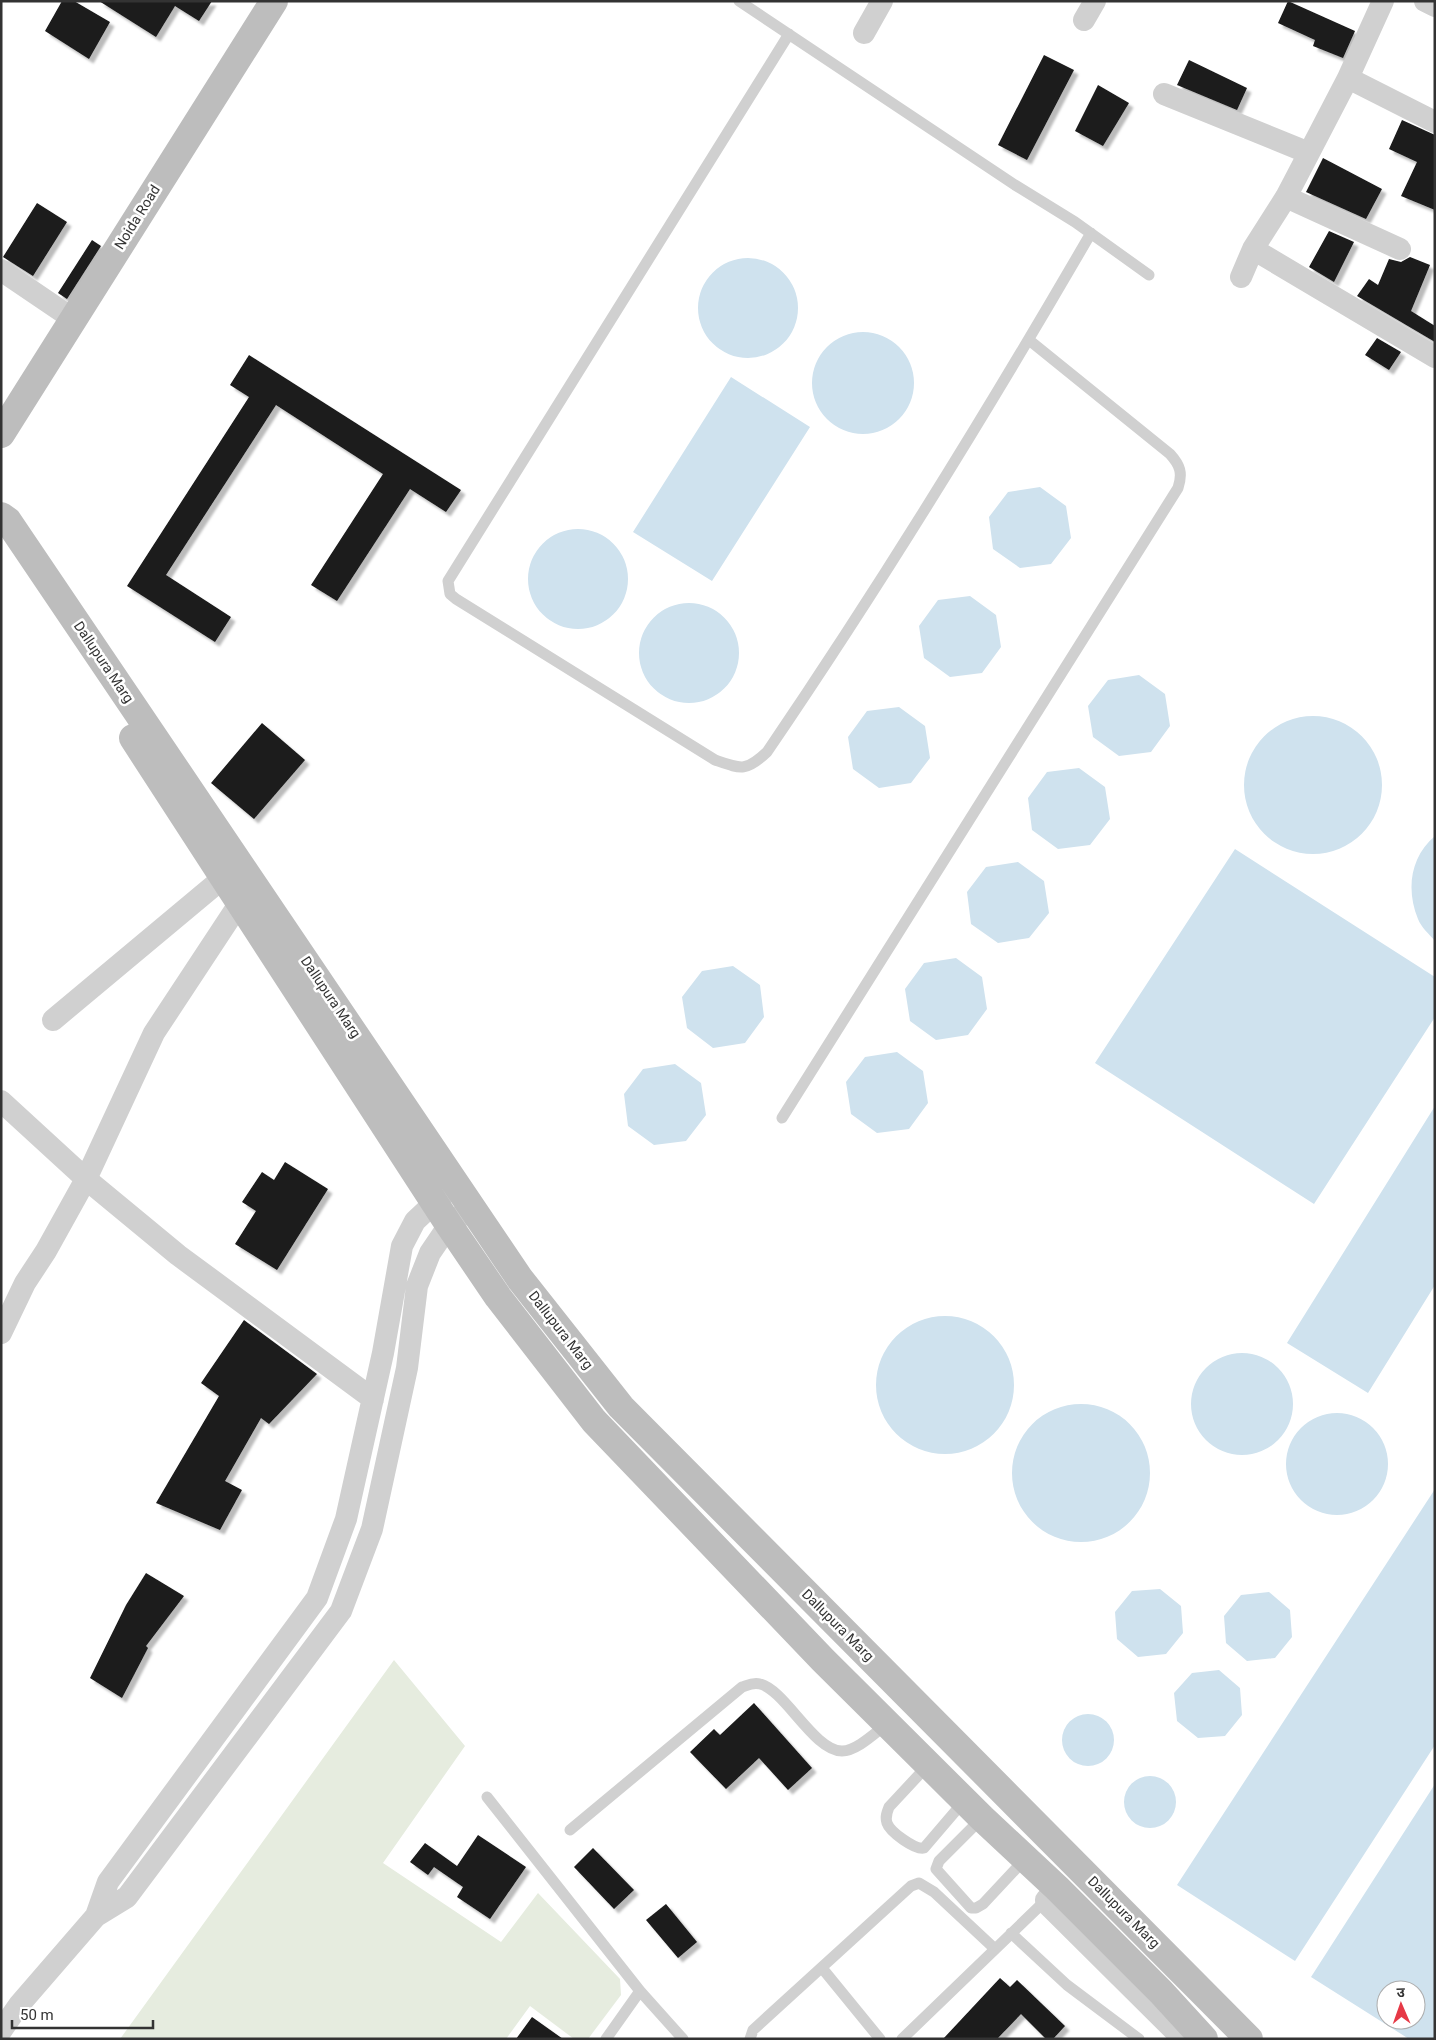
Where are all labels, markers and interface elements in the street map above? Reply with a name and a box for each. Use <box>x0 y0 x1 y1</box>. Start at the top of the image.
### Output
street label: Noida Road <box>111 182 163 252</box>
street label: Dallupura Marg <box>71 618 137 706</box>
street label: Dallupura Marg <box>298 953 364 1041</box>
street label: Dallupura Marg <box>526 1288 596 1372</box>
street label: Dallupura Marg <box>799 1586 877 1664</box>
street label: Dallupura Marg <box>1085 1873 1163 1951</box>
north arrow <box>1376 1980 1426 2030</box>
text: उ <box>1396 1984 1406 2000</box>
scale bar <box>12 1998 154 2030</box>
text: 50 m <box>20 2006 54 2024</box>

